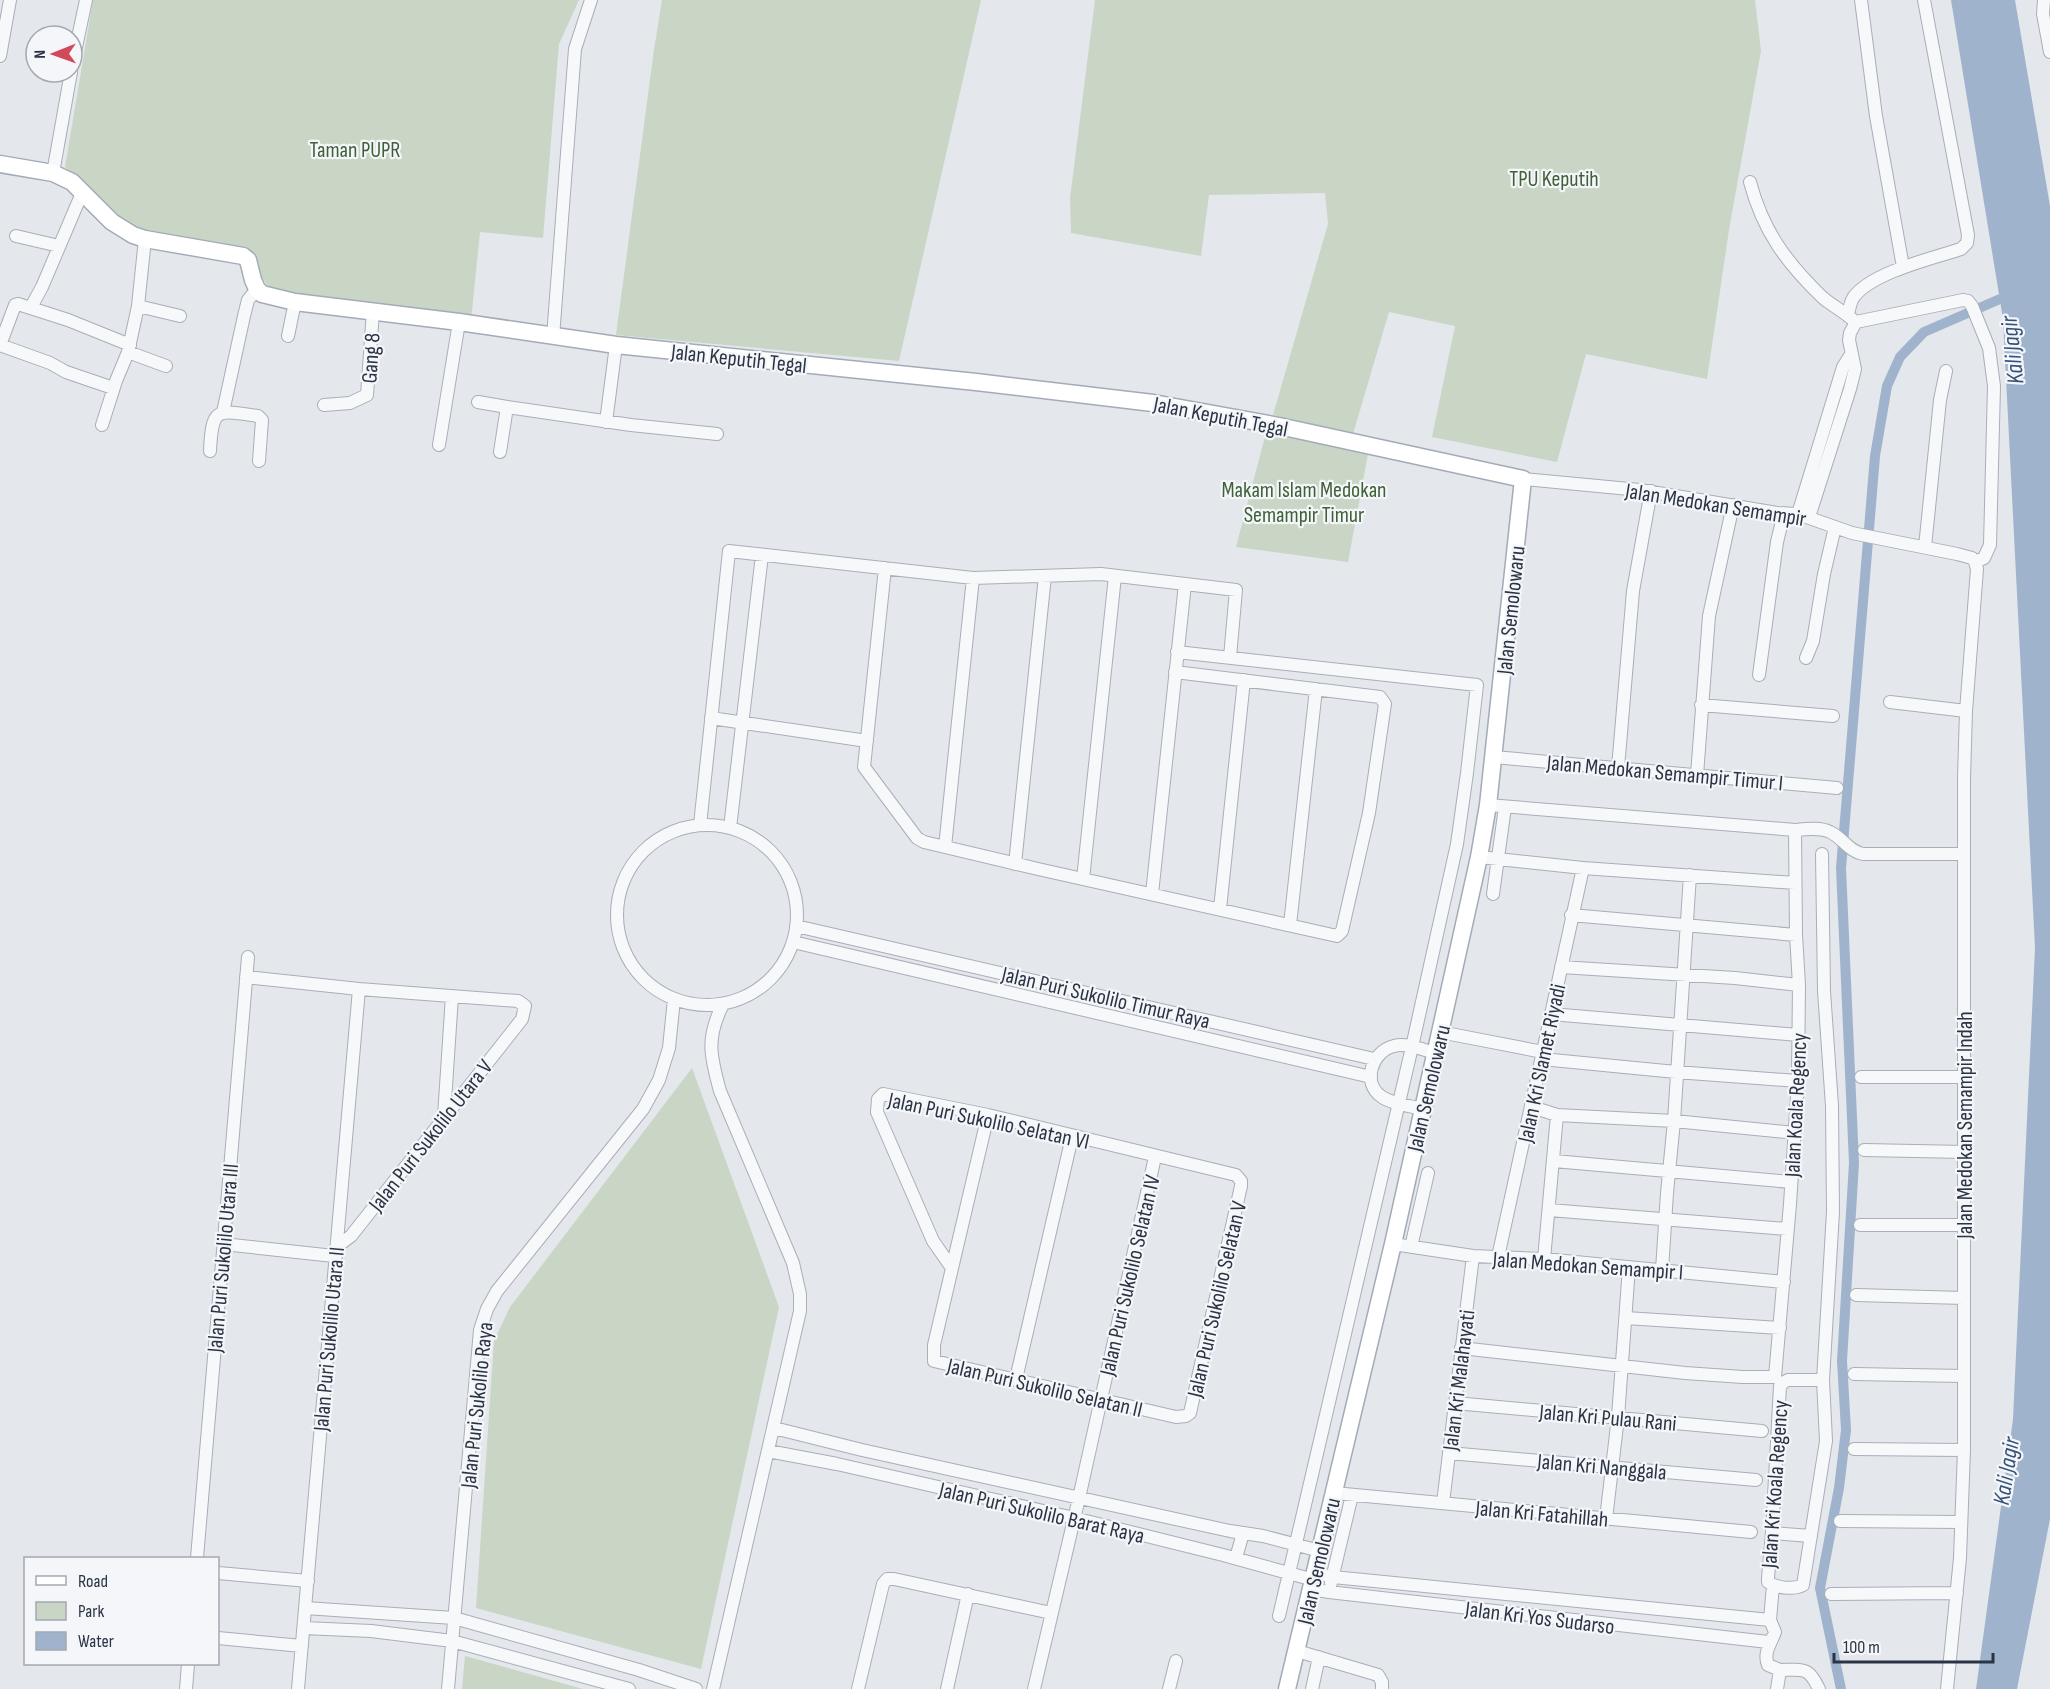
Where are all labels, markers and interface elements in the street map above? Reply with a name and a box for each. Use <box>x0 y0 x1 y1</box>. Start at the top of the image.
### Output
north arrow <box>24 24 84 84</box>
text: N <box>31 50 50 59</box>
park label: Taman PUPR <box>309 137 401 164</box>
park label: TPU Keputih <box>1509 166 1599 193</box>
water label: Kali Jagir <box>1994 313 2030 385</box>
street label: Gang 8 <box>356 332 387 384</box>
street label: Jalan Keputih Tegal <box>669 339 808 380</box>
street label: Jalan Keputih Tegal <box>1150 391 1290 444</box>
park label: Makam Islam Medokan Semampir Timur <box>1221 477 1387 529</box>
street label: Jalan Medokan Semampir <box>1622 478 1808 533</box>
street label: Jalan Semolowaru <box>1491 545 1532 677</box>
street label: Jalan Medokan Semampir Timur I <box>1545 750 1784 797</box>
street label: Jalan Puri Sukolilo Timur Raya <box>998 961 1212 1036</box>
street label: Jalan Kri Slamet Riyadi <box>1512 982 1572 1146</box>
street label: Jalan Medokan Semampir Indah <box>1952 1011 1979 1240</box>
street label: Jalan Semolowaru <box>1402 1022 1457 1155</box>
street label: Jalan Koala Regency <box>1779 1032 1814 1179</box>
street label: Jalan Puri Sukolilo Utara V <box>363 1054 499 1218</box>
street label: Jalan Puri Sukolilo Selatan VI <box>885 1087 1092 1156</box>
street label: Jalan Puri Sukolilo Utara III <box>202 1163 245 1355</box>
street label: Jalan Puri Sukolilo Selatan IV <box>1094 1172 1167 1379</box>
street label: Jalan Puri Sukolilo Selatan V <box>1182 1198 1253 1401</box>
street label: Jalan Puri Sukolilo Utara II <box>308 1246 351 1433</box>
street label: Jalan Medokan Semampir I <box>1491 1246 1684 1287</box>
street label: Jalan Kri Malahayati <box>1437 1308 1482 1453</box>
street label: Jalan Puri Sukolilo Raya <box>455 1321 500 1491</box>
street label: Jalan Puri Sukolilo Selatan II <box>943 1353 1145 1424</box>
street label: Jalan Kri Pulau Rani <box>1537 1399 1678 1438</box>
street label: Jalan Kri Koala Regency <box>1756 1399 1795 1570</box>
water label: Kali Jagir <box>1987 1434 2026 1507</box>
street label: Jalan Kri Nanggala <box>1535 1448 1668 1487</box>
street label: Jalan Puri Sukolilo Barat Raya <box>935 1476 1147 1550</box>
street label: Jalan Semolowaru <box>1292 1495 1347 1628</box>
street label: Jalan Kri Fatahillah <box>1473 1495 1609 1534</box>
legend <box>24 1557 219 1665</box>
text: Road <box>78 1571 108 1592</box>
street label: Jalan Kri Yos Sudarso <box>1463 1596 1616 1641</box>
text: Park <box>78 1601 104 1622</box>
scale bar <box>1834 1626 1993 1664</box>
text: Water <box>78 1631 114 1652</box>
text: 100 m <box>1843 1637 1880 1658</box>

